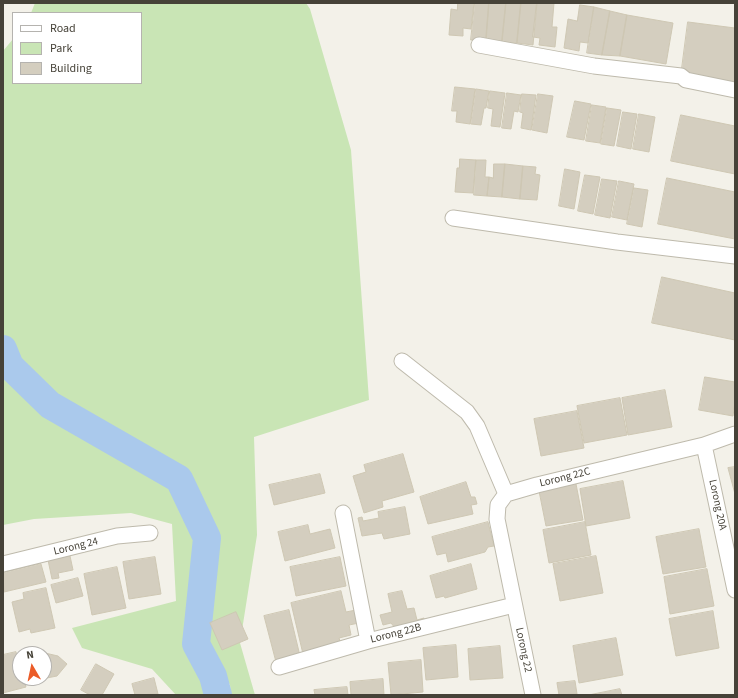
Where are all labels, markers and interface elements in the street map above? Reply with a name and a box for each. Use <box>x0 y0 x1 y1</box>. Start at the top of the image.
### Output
legend <box>12 12 142 84</box>
text: Road <box>50 20 76 37</box>
text: Park <box>50 40 72 57</box>
text: Building <box>50 60 92 77</box>
street label: Lorong 22C <box>538 465 592 491</box>
street label: Lorong 20A <box>705 478 729 532</box>
street label: Lorong 24 <box>52 535 100 559</box>
street label: Lorong 22B <box>369 621 423 647</box>
street label: Lorong 22 <box>512 626 534 674</box>
north arrow <box>12 646 52 686</box>
text: N <box>25 647 35 663</box>

